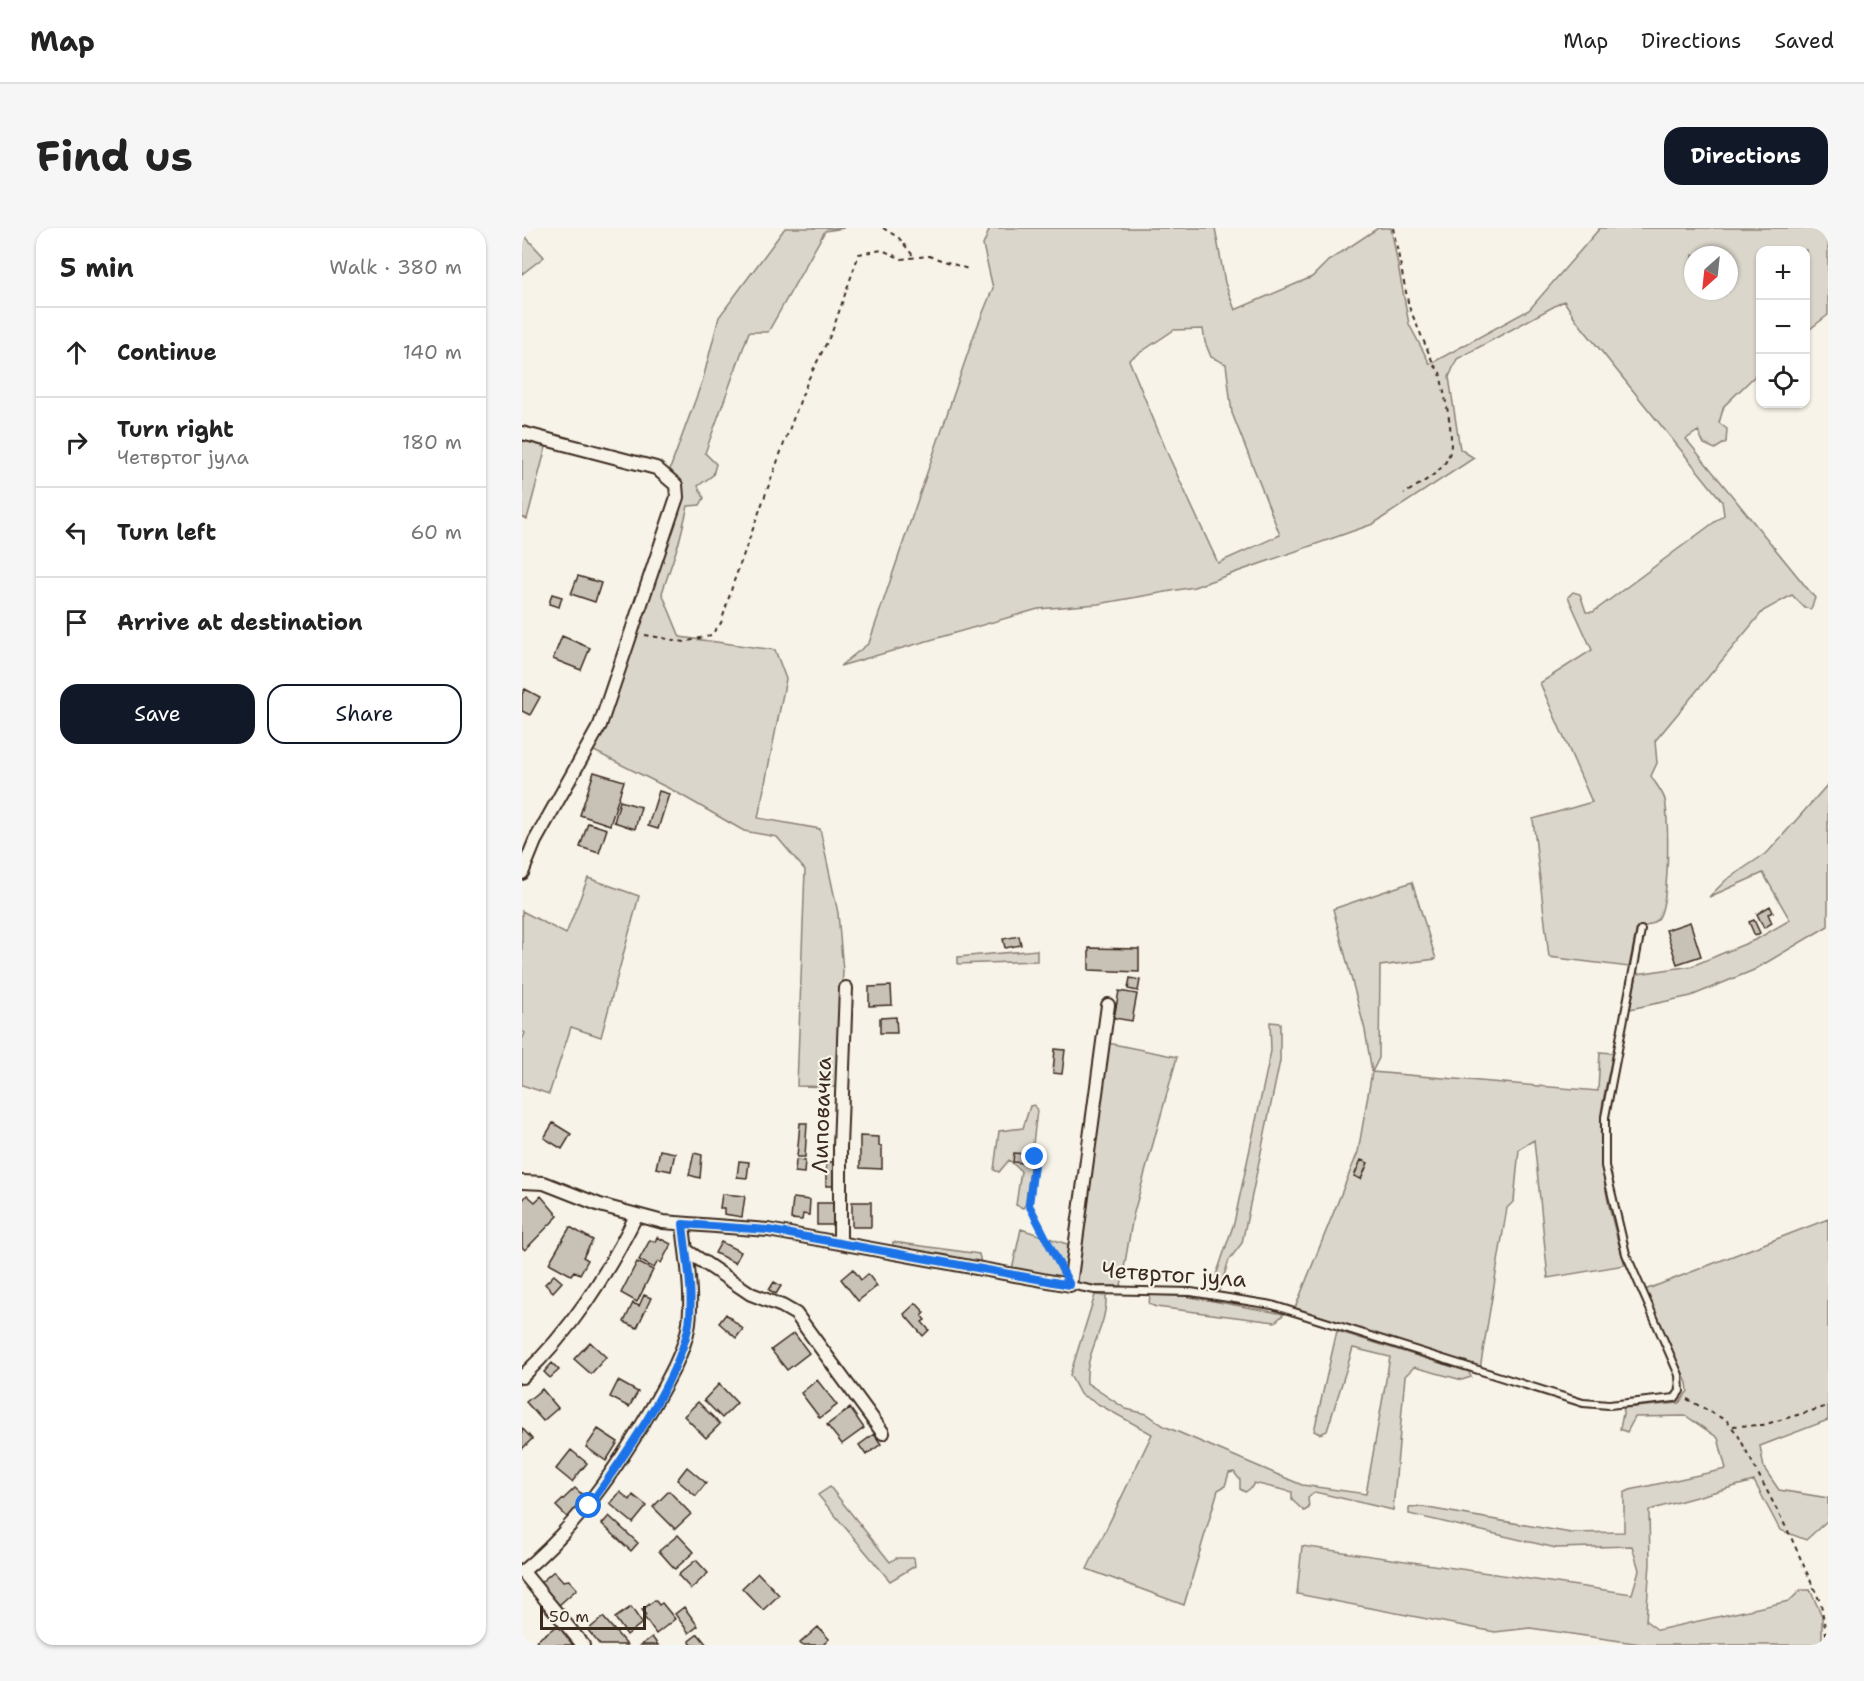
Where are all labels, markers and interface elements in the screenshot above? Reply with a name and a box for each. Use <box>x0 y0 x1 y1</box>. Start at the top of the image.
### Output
text: Map <box>30 22 95 60</box>
text: Map <box>1563 27 1608 55</box>
text: Directions <box>1641 27 1741 55</box>
text: Saved <box>1774 27 1834 55</box>
button: Directions <box>1664 127 1828 185</box>
text: Find us <box>36 128 193 184</box>
north arrow <box>1684 246 1738 300</box>
map controls <box>1756 246 1810 408</box>
button: + <box>1756 246 1810 300</box>
text: 5 min <box>60 250 134 285</box>
text: Walk · 380 m <box>329 254 462 280</box>
button: − <box>1756 300 1810 354</box>
icon: ahead <box>60 336 93 369</box>
text: Continue <box>117 338 217 367</box>
text: 140 m <box>403 339 462 365</box>
button: locate <box>1756 354 1810 408</box>
text: Turn right <box>117 415 234 444</box>
icon: right <box>60 426 93 459</box>
text: 180 m <box>402 429 462 455</box>
text: Четвртог јула <box>117 444 249 470</box>
icon: left <box>60 516 93 549</box>
text: Turn left <box>117 518 216 547</box>
text: 60 m <box>410 519 462 545</box>
icon: arrive <box>60 606 93 639</box>
text: Arrive at destination <box>117 608 363 637</box>
button: Save <box>60 684 255 744</box>
button: Share <box>267 684 462 744</box>
street label: Липовачка <box>805 1056 838 1174</box>
route end <box>1021 1143 1047 1169</box>
street label: Четвртог јула <box>1101 1255 1248 1294</box>
route start <box>575 1492 601 1518</box>
scale bar <box>540 1603 646 1630</box>
text: 50 m <box>549 1606 589 1627</box>

